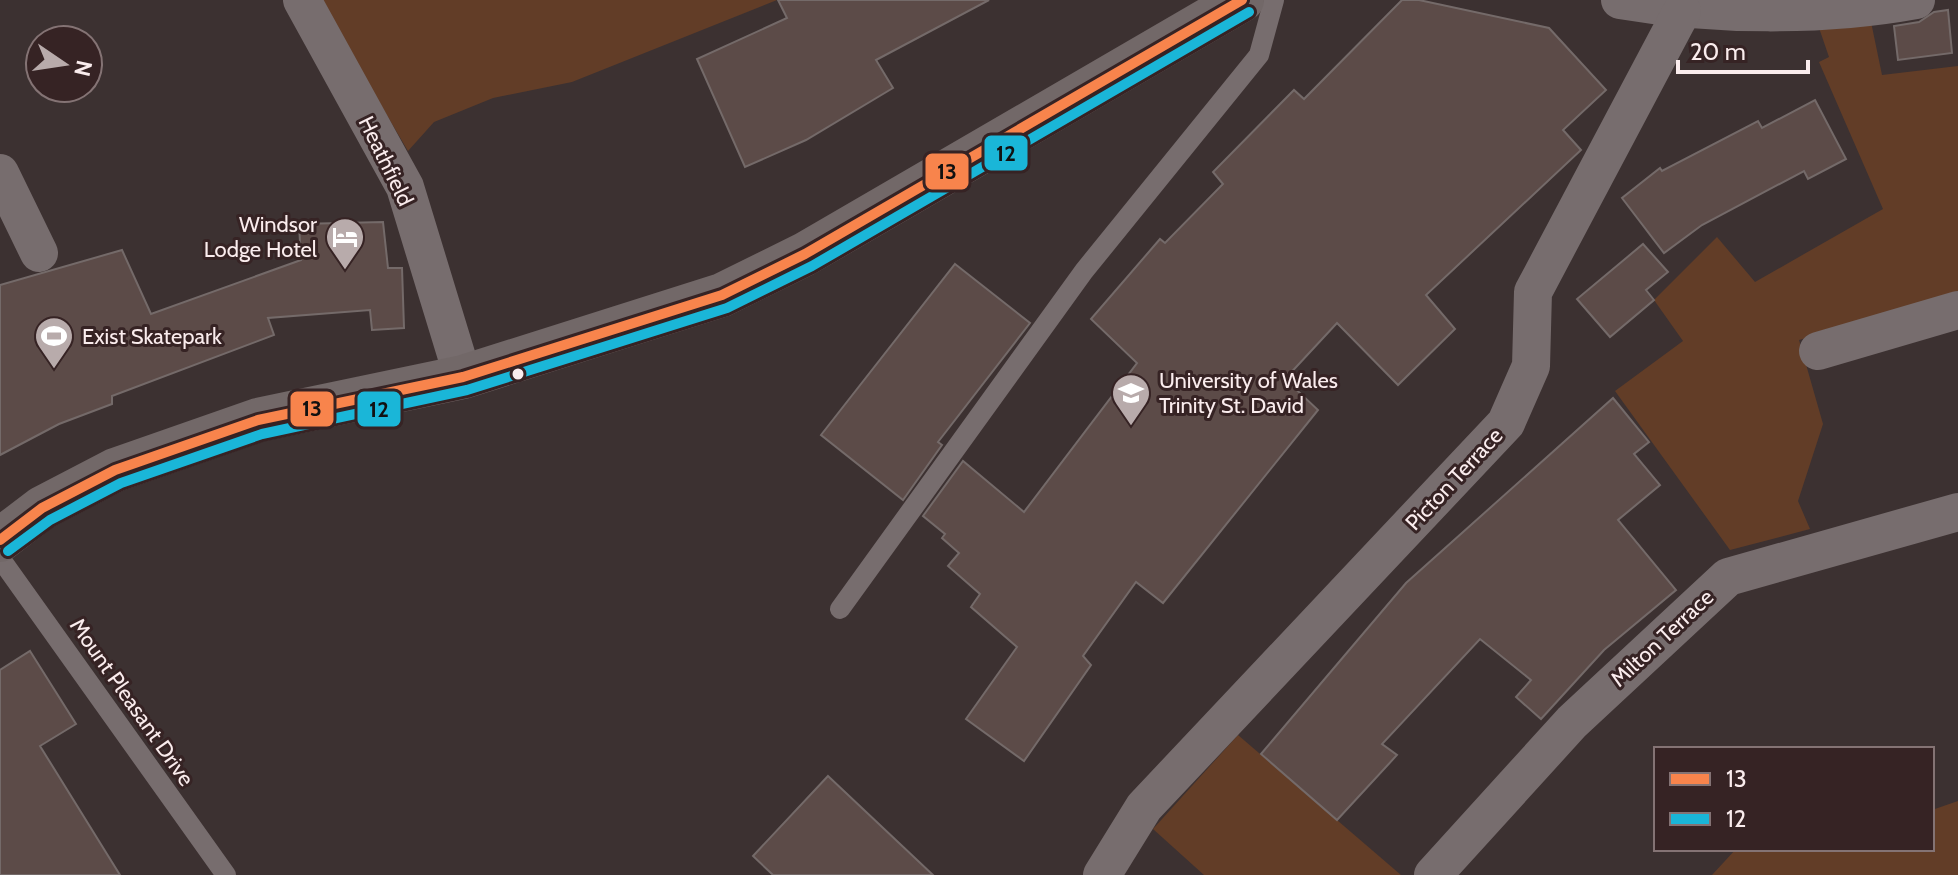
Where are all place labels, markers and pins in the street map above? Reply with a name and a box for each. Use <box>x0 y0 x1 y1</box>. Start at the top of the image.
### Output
place label: Windsor Lodge Hotel <box>204 211 318 263</box>
hotel icon: Windsor Lodge Hotel <box>324 216 366 271</box>
sports icon: Exist Skatepark <box>33 315 75 370</box>
place label: Exist Skatepark <box>82 323 222 350</box>
unlabelled marker <box>510 366 526 382</box>
place label: University of Wales Trinity St. David <box>1159 367 1338 419</box>
school or university icon: University of Wales Trinity St. David <box>1110 372 1152 427</box>

